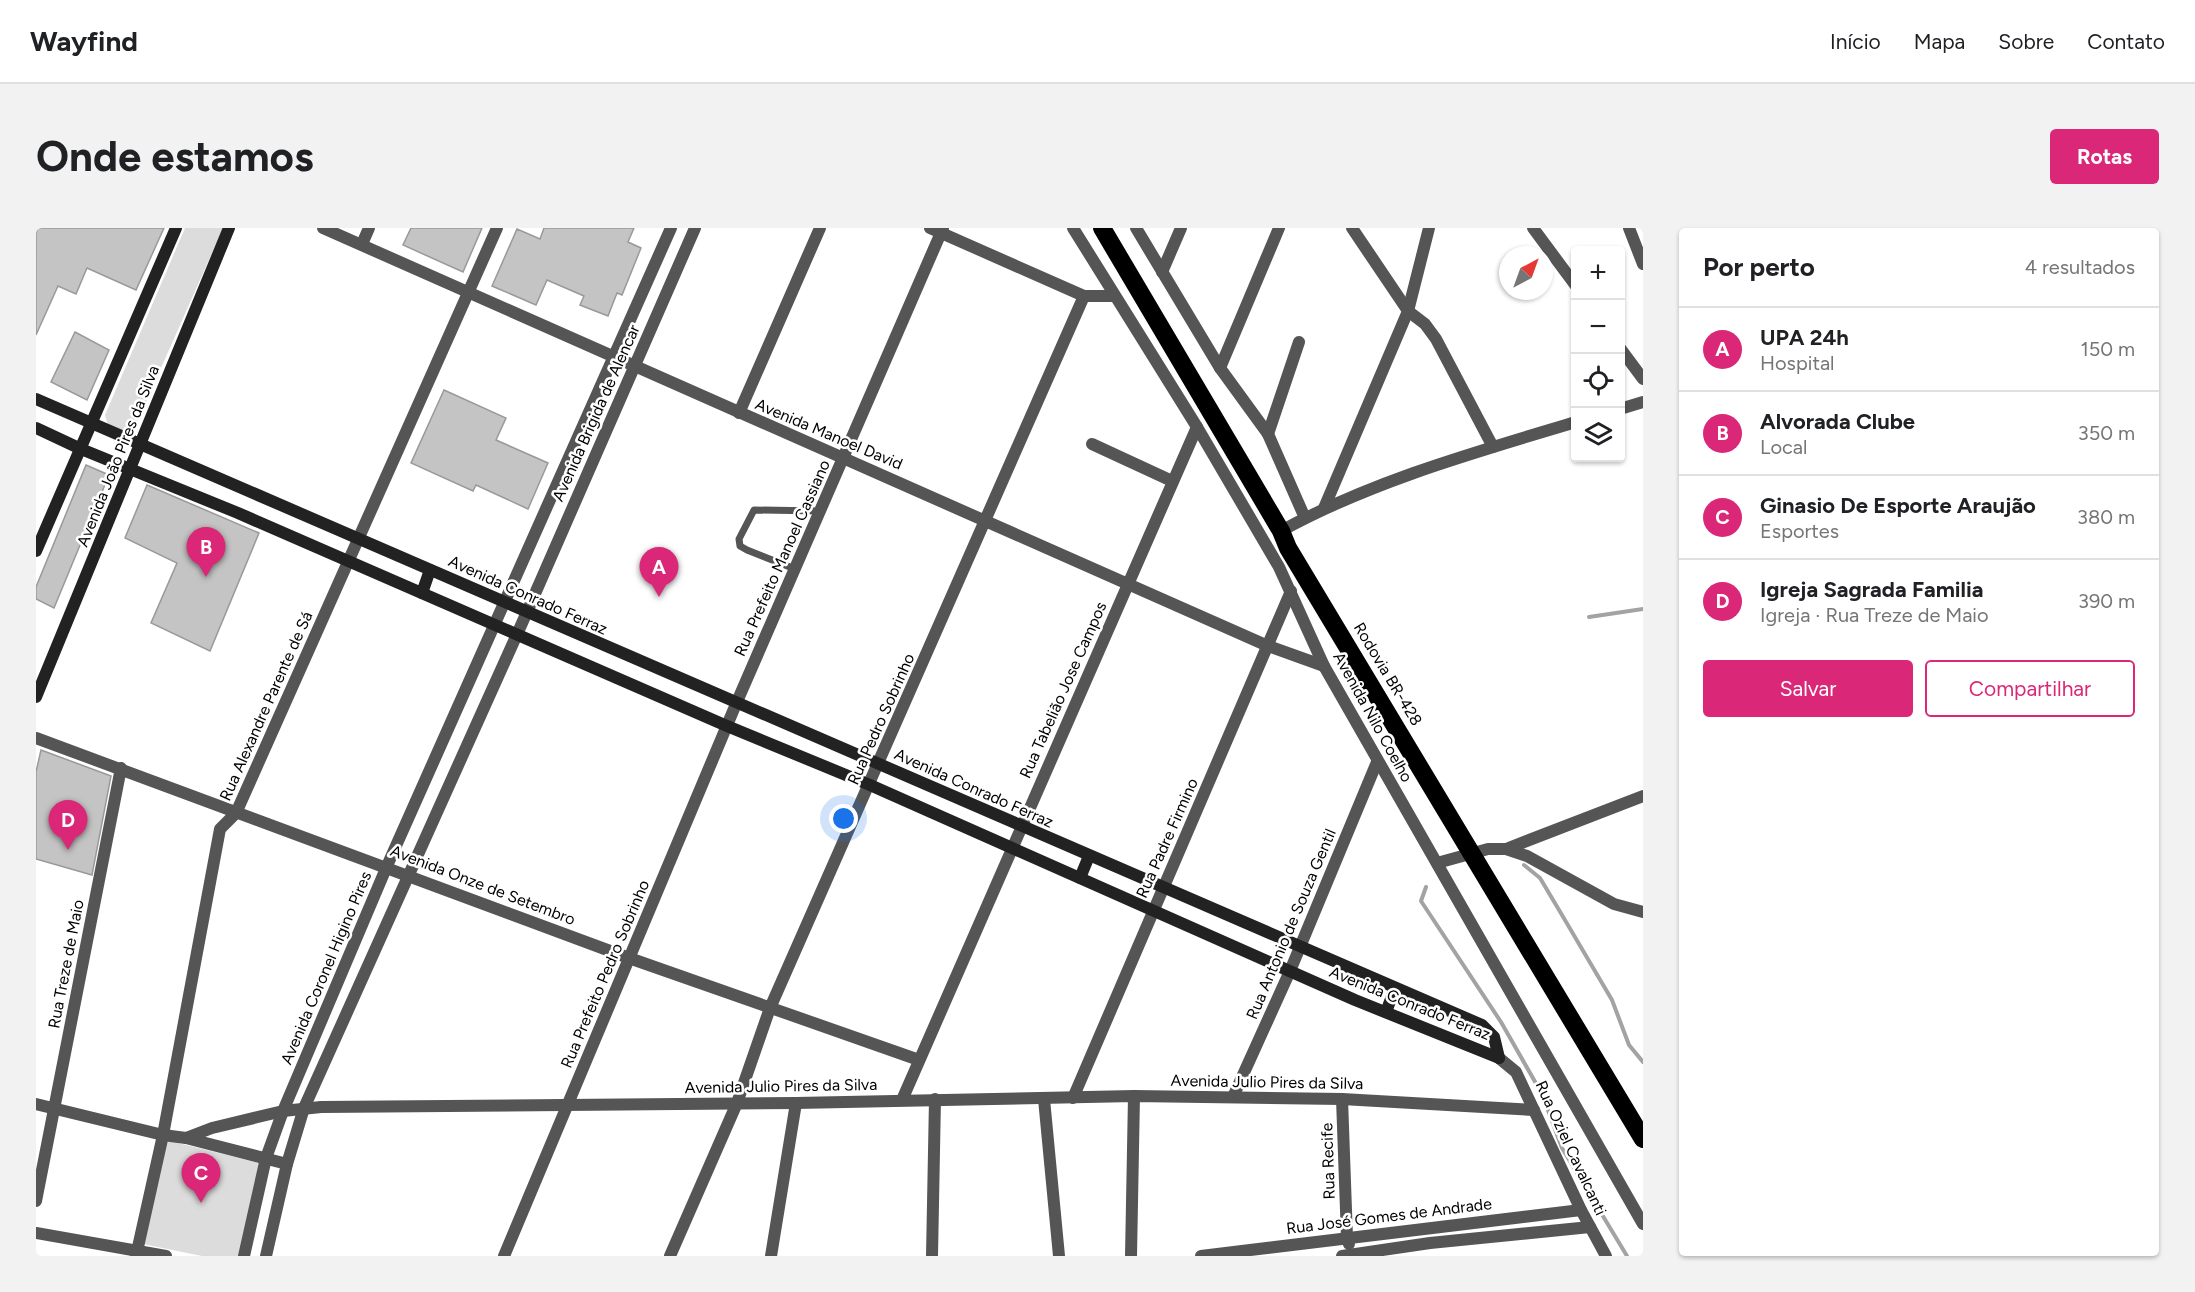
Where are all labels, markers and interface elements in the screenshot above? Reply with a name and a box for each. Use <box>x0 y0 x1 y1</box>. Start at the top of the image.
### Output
text: Wayfind <box>30 24 138 58</box>
text: Início <box>1830 29 1881 54</box>
text: Mapa <box>1914 29 1965 54</box>
text: Sobre <box>1998 29 2054 54</box>
text: Contato <box>2087 29 2165 54</box>
button: Rotas <box>2050 129 2159 184</box>
text: Onde estamos <box>36 131 314 182</box>
north arrow <box>1499 246 1553 300</box>
map controls <box>1571 246 1625 462</box>
button: + <box>1571 246 1625 300</box>
text: Por perto <box>1703 251 1815 283</box>
text: 4 resultados <box>2025 255 2135 279</box>
button: − <box>1571 300 1625 354</box>
street label: Avenida Brigida de Alencar <box>548 321 644 504</box>
text: UPA 24h <box>1760 324 1849 351</box>
text: A <box>1715 337 1730 361</box>
text: 150 m <box>2080 337 2135 361</box>
text: Hospital <box>1760 351 1835 375</box>
button: locate <box>1571 354 1625 408</box>
street label: Avenida João Pires da Silva <box>73 363 163 549</box>
street label: Avenida Manoel David <box>752 394 906 474</box>
button: layers <box>1571 408 1625 462</box>
text: Alvorada Clube <box>1760 408 1915 435</box>
text: B <box>1716 421 1729 445</box>
text: 350 m <box>2078 421 2135 445</box>
text: Local <box>1760 435 1807 459</box>
street label: Rua Prefeito Manoel Cassiano <box>730 457 834 659</box>
text: Ginasio De Esporte Araujão <box>1760 492 2036 519</box>
text: C <box>1715 505 1730 529</box>
text: 380 m <box>2077 505 2135 529</box>
text: Esportes <box>1760 519 1839 543</box>
pin: B <box>186 528 226 577</box>
pin: A <box>640 548 678 597</box>
street label: Avenida Conrado Ferraz <box>446 551 610 639</box>
text: Igreja Sagrada Familia <box>1760 576 1983 603</box>
text: D <box>1716 589 1730 613</box>
text: 390 m <box>2078 589 2135 613</box>
street label: Rua Tabelião Jose Campos <box>1015 599 1111 781</box>
text: Igreja · Rua Treze de Maio <box>1760 603 1989 627</box>
street label: Rua Alexandre Parente de Sá <box>216 608 316 804</box>
street label: Rodovia BR-428 <box>1350 619 1426 729</box>
street label: Avenida Nilo Coelho <box>1329 649 1417 785</box>
street label: Rua Pedro Sobrinho <box>844 650 918 788</box>
button: Salvar <box>1703 660 1913 717</box>
button: Compartilhar <box>1925 660 2135 717</box>
street label: Avenida Conrado Ferraz <box>892 744 1056 832</box>
street label: Rua Padre Firmino <box>1132 775 1202 901</box>
pin: D <box>48 800 87 850</box>
your location <box>829 804 858 833</box>
street label: Rua Antonio de Souza Gentil <box>1242 826 1340 1022</box>
street label: Avenida Onze de Setembro <box>388 841 578 929</box>
street label: Avenida Coronel Higino Pires <box>277 869 375 1067</box>
street label: Rua Prefeito Pedro Sobrinho <box>557 877 653 1071</box>
street label: Rua Treze de Maio <box>44 898 88 1030</box>
street label: Avenida Conrado Ferraz <box>1327 962 1493 1044</box>
street label: Avenida Julio Pires da Silva <box>1171 1071 1363 1093</box>
street label: Avenida Julio Pires da Silva <box>685 1075 877 1097</box>
street label: Rua Oziel Cavalcanti <box>1532 1078 1610 1218</box>
street label: Rua Recife <box>1317 1122 1339 1200</box>
pin: C <box>182 1154 220 1203</box>
street label: Rua José Gomes de Andrade <box>1285 1194 1493 1238</box>

